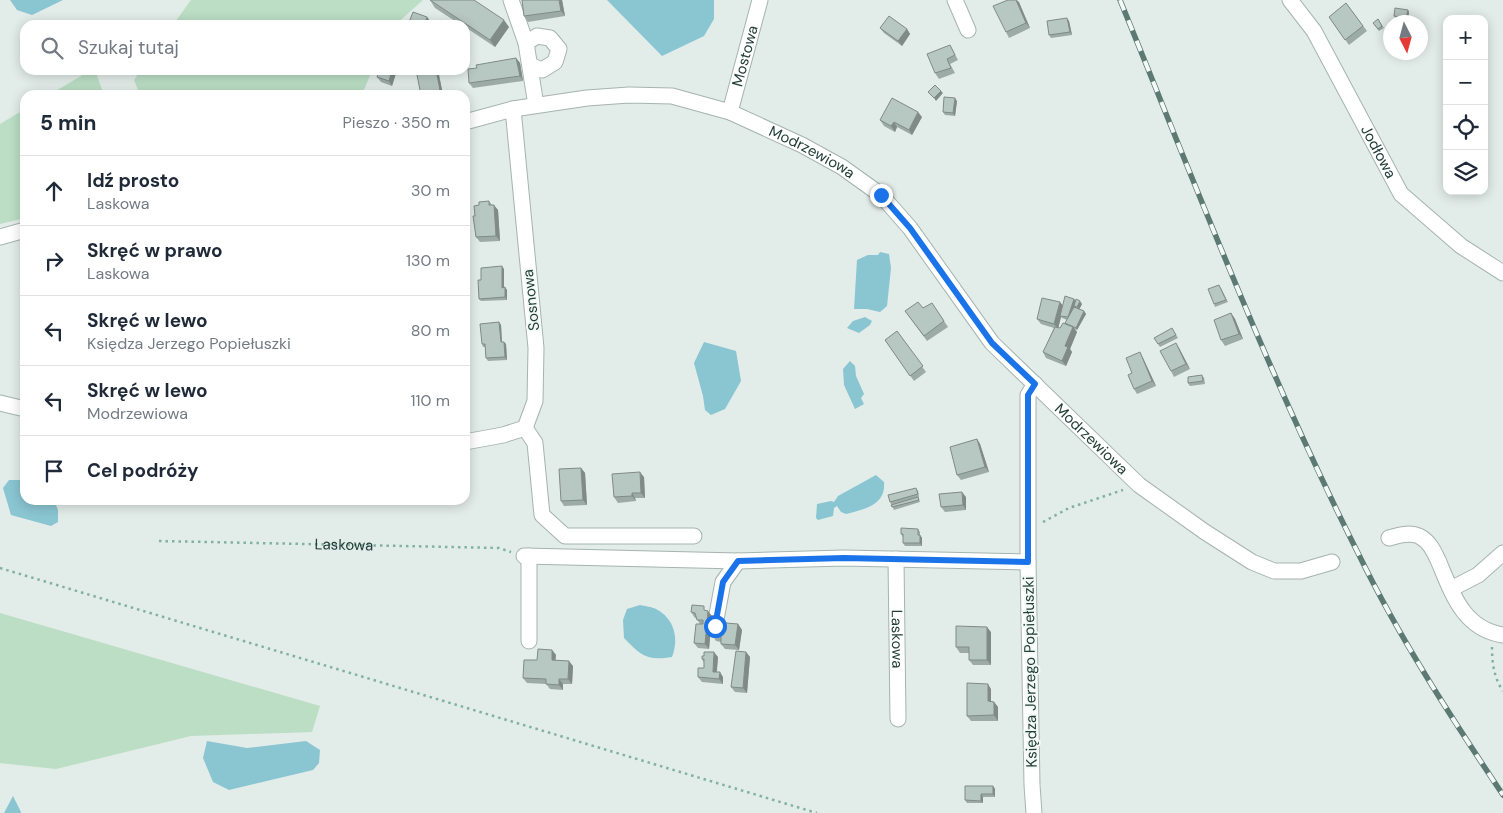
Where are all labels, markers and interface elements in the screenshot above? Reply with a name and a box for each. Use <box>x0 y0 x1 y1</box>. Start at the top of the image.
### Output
north arrow <box>1383 15 1428 60</box>
map controls <box>1443 15 1488 195</box>
button: + <box>1443 15 1488 60</box>
search box <box>20 20 470 75</box>
street label: Mostowa <box>727 23 763 89</box>
icon: search <box>38 34 66 62</box>
text: Szukaj tutaj <box>78 35 179 60</box>
button: − <box>1443 60 1488 105</box>
button: locate <box>1443 105 1488 150</box>
text: 5 min <box>40 109 96 137</box>
text: Pieszo · 350 m <box>343 112 450 133</box>
street label: Modrzewiowa <box>766 121 859 183</box>
street label: Jodłowa <box>1356 122 1401 182</box>
button: layers <box>1443 150 1488 195</box>
text: Idź prosto <box>87 168 179 193</box>
icon: ahead <box>40 177 68 205</box>
text: 30 m <box>411 180 450 201</box>
route end <box>870 184 893 207</box>
text: Laskowa <box>87 193 149 214</box>
text: Skręć w prawo <box>87 238 223 263</box>
icon: right <box>40 247 68 275</box>
text: 130 m <box>406 250 450 271</box>
text: Laskowa <box>87 263 149 284</box>
street label: Sosnowa <box>518 268 544 332</box>
text: Skręć w lewo <box>87 308 208 333</box>
icon: left <box>40 317 68 345</box>
text: 80 m <box>411 320 450 341</box>
text: Księdza Jerzego Popiełuszki <box>87 333 291 354</box>
text: Skręć w lewo <box>87 378 208 403</box>
icon: left <box>40 387 68 415</box>
text: 110 m <box>411 390 450 411</box>
street label: Modrzewiowa <box>1050 399 1132 479</box>
text: Modrzewiowa <box>87 403 188 424</box>
icon: arrive <box>40 457 68 485</box>
text: Cel podróży <box>87 458 198 483</box>
street label: Laskowa <box>314 534 373 555</box>
street label: Księdza Jerzego Popiełuszki <box>1018 576 1042 768</box>
street label: Laskowa <box>887 610 907 668</box>
route start <box>704 615 727 638</box>

